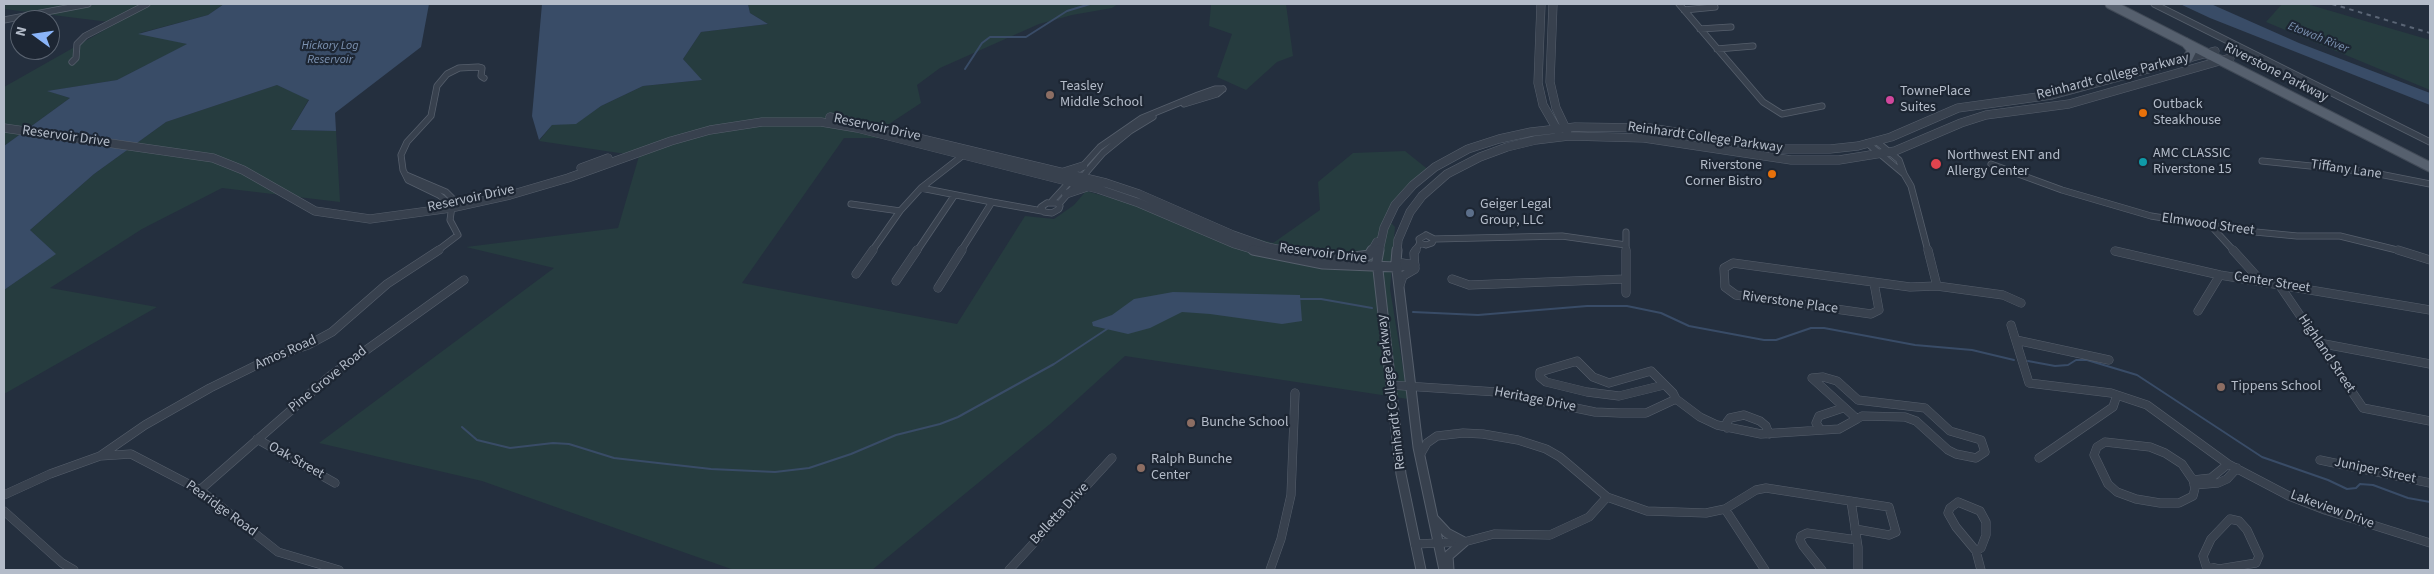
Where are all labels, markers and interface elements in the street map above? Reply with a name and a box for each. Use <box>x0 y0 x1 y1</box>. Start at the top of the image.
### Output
north arrow <box>10 10 60 60</box>
water label: Etowah River <box>2286 19 2350 57</box>
text: N <box>11 25 32 39</box>
water label: Hickory Log Reservoir <box>301 39 359 67</box>
street label: Riverstone Parkway <box>2221 40 2331 106</box>
street label: Reinhardt College Parkway <box>2035 50 2191 104</box>
place label: Teasley Middle School <box>1060 79 1143 111</box>
place label: TownePlace Suites <box>1900 84 1970 116</box>
marker: Teasley Middle School <box>1044 89 1056 101</box>
marker: TownePlace Suites <box>1884 94 1896 106</box>
place label: Outback Steakhouse <box>2153 97 2221 130</box>
marker: Outback Steakhouse <box>2137 107 2149 119</box>
street label: Reservoir Drive <box>832 111 922 145</box>
street label: Reinhardt College Parkway <box>1626 119 1784 157</box>
street label: Reservoir Drive <box>21 123 111 151</box>
place label: AMC CLASSIC Riverstone 15 <box>2153 146 2232 178</box>
place label: Northwest ENT and Allergy Center <box>1947 148 2060 180</box>
marker: AMC CLASSIC Riverstone 15 <box>2137 156 2149 168</box>
marker: Northwest ENT and Allergy Center <box>1929 157 1943 171</box>
street label: Tiffany Lane <box>2310 157 2382 183</box>
place label: Riverstone Corner Bistro <box>1685 158 1762 190</box>
marker: Riverstone Corner Bistro <box>1766 168 1778 180</box>
street label: Reservoir Drive <box>426 182 516 216</box>
place label: Geiger Legal Group, LLC <box>1480 197 1551 230</box>
marker: Geiger Legal Group, LLC <box>1464 207 1476 219</box>
street label: Elmwood Street <box>2161 210 2255 240</box>
street label: Reservoir Drive <box>1278 240 1368 268</box>
street label: Center Street <box>2233 269 2311 297</box>
street label: Riverstone Place <box>1741 288 1839 318</box>
street label: Highland Street <box>2294 312 2358 396</box>
street label: Reinhardt College Parkway <box>1374 313 1410 471</box>
street label: Amos Road <box>253 332 319 374</box>
street label: Pine Grove Road <box>285 343 371 417</box>
place label: Tippens School <box>2231 379 2321 395</box>
marker: Tippens School <box>2215 381 2227 393</box>
street label: Heritage Drive <box>1493 384 1577 416</box>
place label: Bunche School <box>1201 415 1288 431</box>
marker: Bunche School <box>1185 417 1197 429</box>
street label: Oak Street <box>265 439 327 483</box>
place label: Ralph Bunche Center <box>1151 452 1232 484</box>
street label: Juniper Street <box>2333 454 2417 488</box>
marker: Ralph Bunche Center <box>1135 462 1147 474</box>
street label: Pearidge Road <box>182 477 260 541</box>
street label: Belletta Drive <box>1027 480 1093 548</box>
street label: Lakeview Drive <box>2288 487 2376 533</box>

